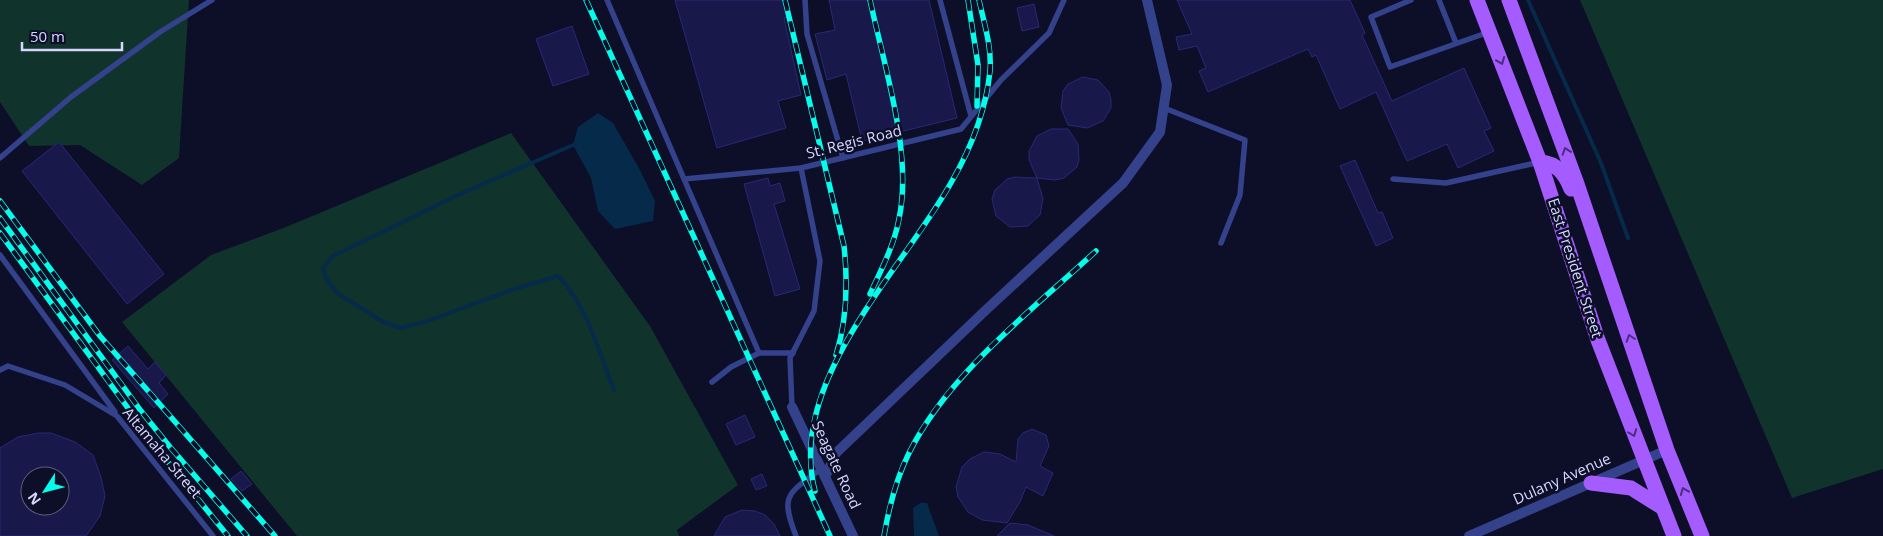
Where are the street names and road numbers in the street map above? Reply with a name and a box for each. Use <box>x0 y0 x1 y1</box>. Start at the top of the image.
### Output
street label: St. Regis Road <box>804 119 904 163</box>
street label: East President Street <box>1544 195 1608 340</box>
street label: Altamaha Street <box>119 403 207 502</box>
street label: Seagate Road <box>808 417 866 512</box>
street label: Dulany Avenue <box>1510 448 1614 509</box>

